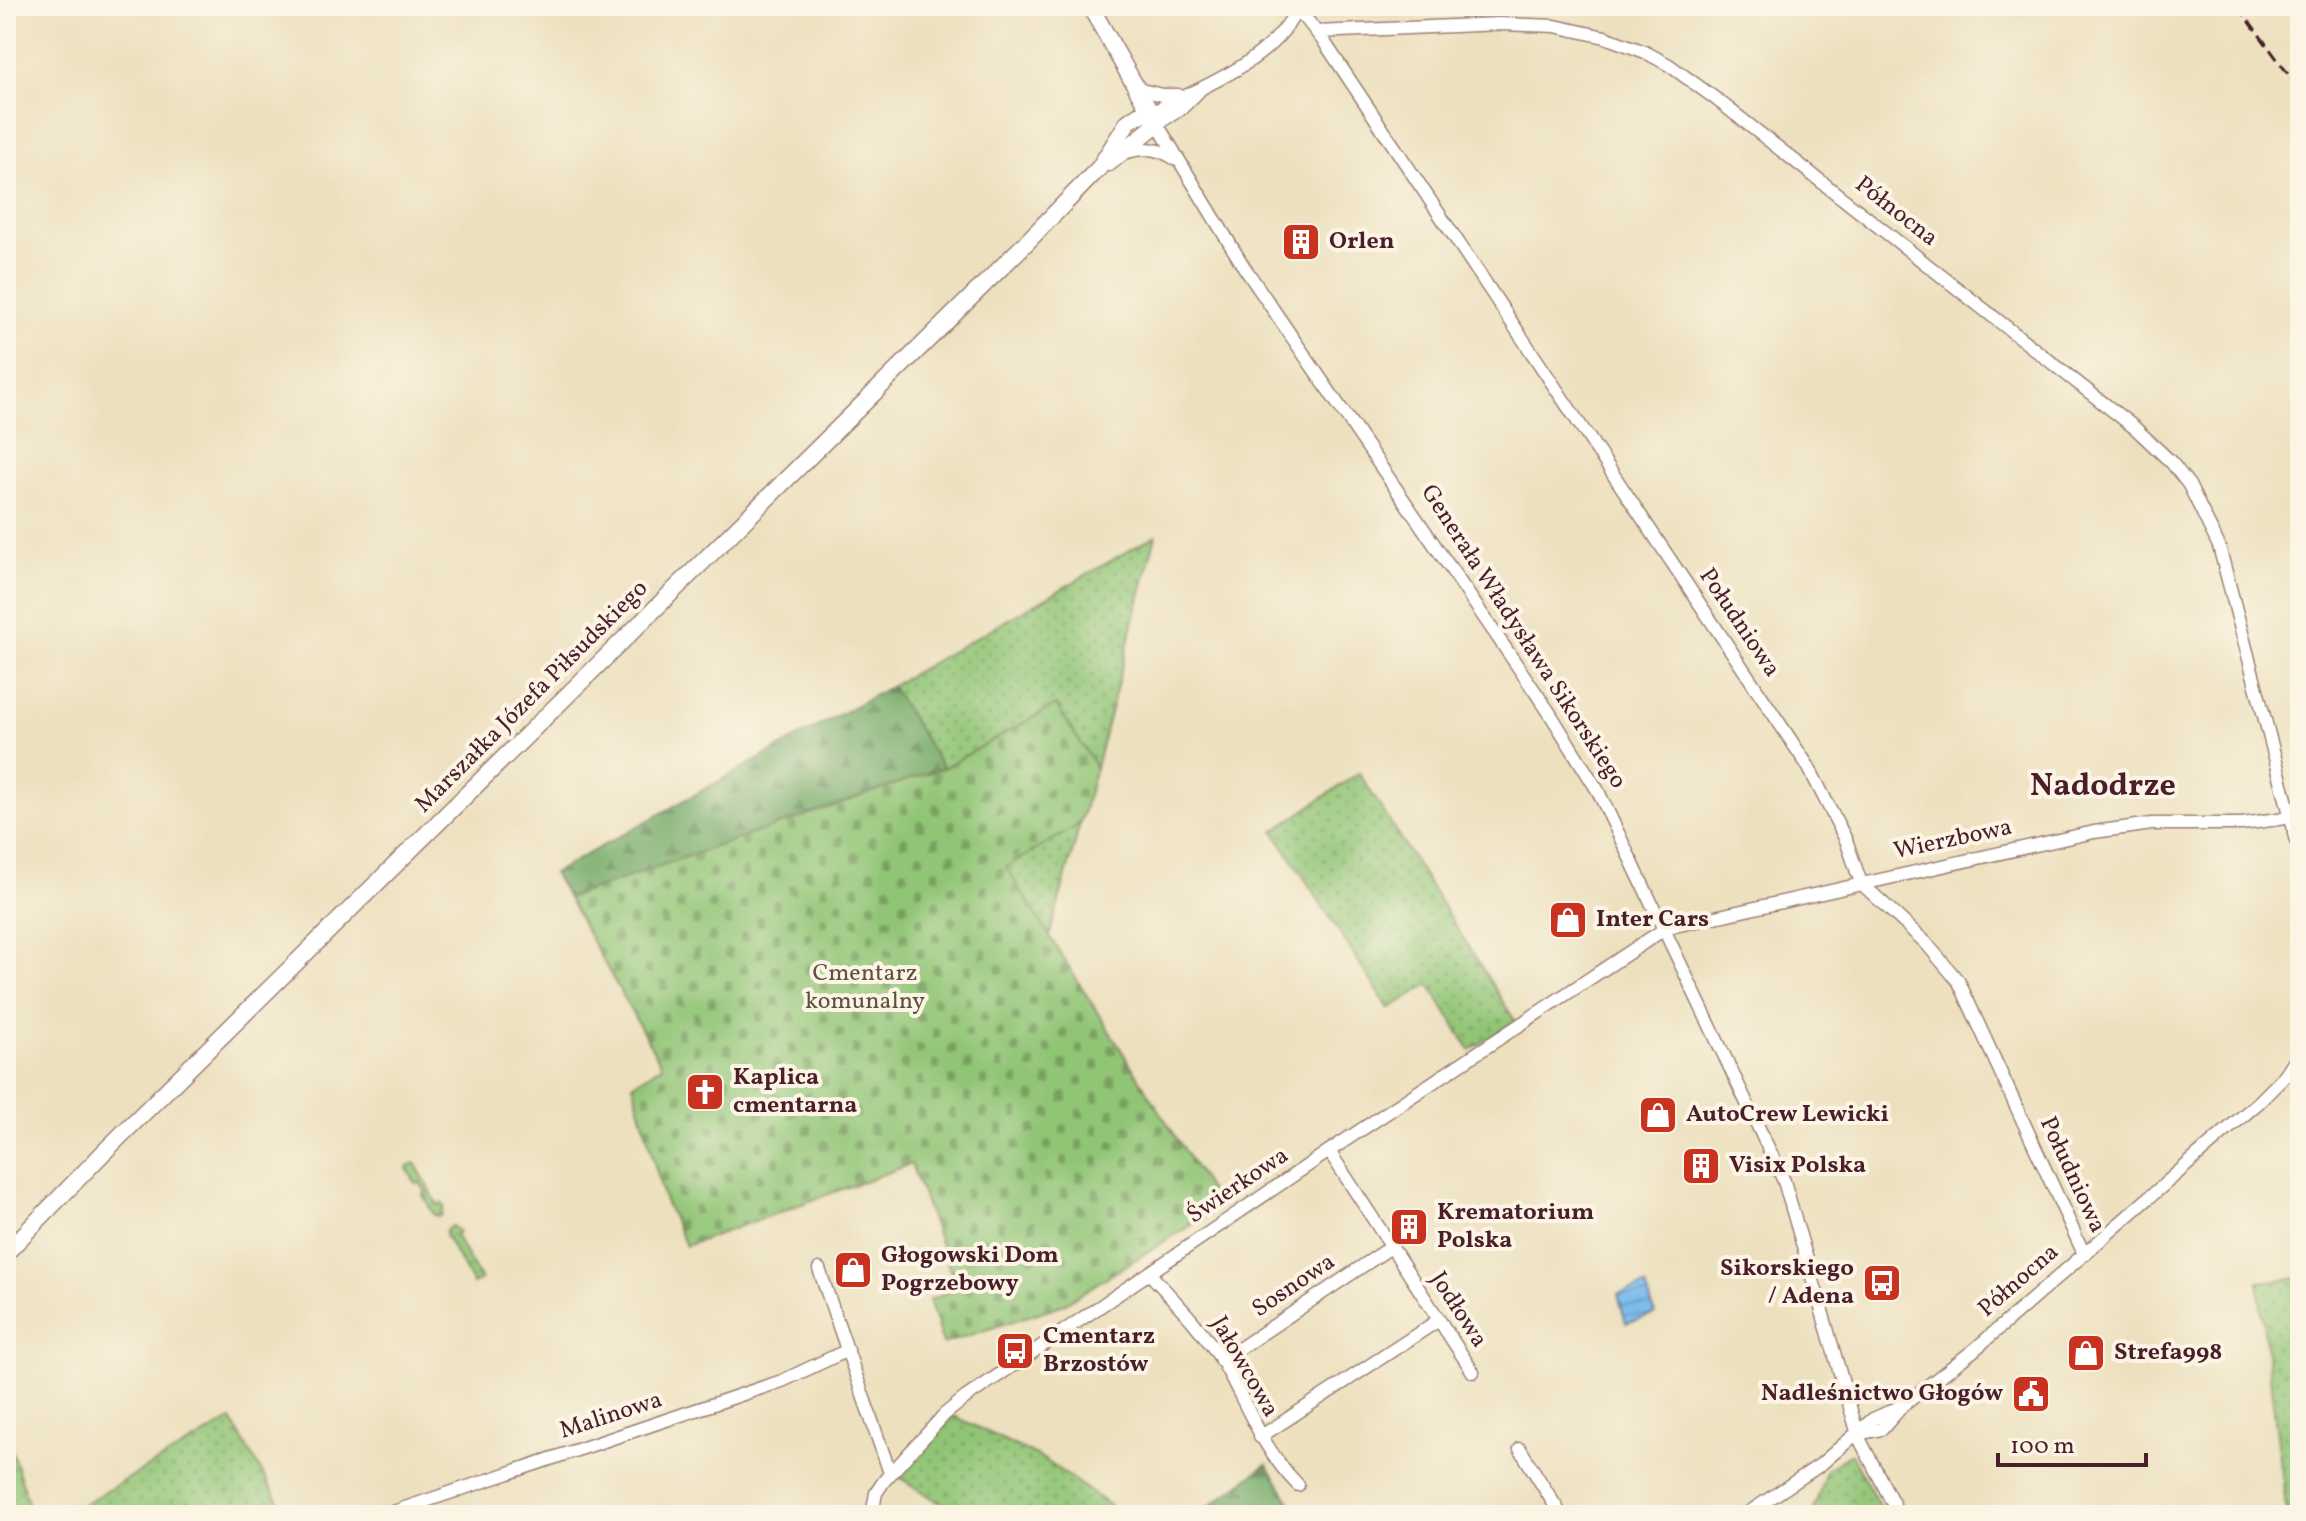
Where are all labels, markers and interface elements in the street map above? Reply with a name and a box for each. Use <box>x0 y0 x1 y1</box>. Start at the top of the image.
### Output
street label: Północna <box>1847 169 1945 255</box>
building icon: Orlen <box>1280 221 1322 263</box>
place label: Orlen <box>1329 225 1395 259</box>
street label: Generała Władysława Sikorskiego <box>1412 478 1634 796</box>
street label: Południowa <box>1690 562 1788 684</box>
street label: Marszałka Józefa Piłsudskiego <box>408 573 656 821</box>
district label: Nadodrze <box>2030 765 2176 809</box>
street label: Wierzbowa <box>1891 811 2015 869</box>
shop icon: Inter Cars <box>1547 899 1589 941</box>
place label: Inter Cars <box>1596 903 1709 937</box>
park label: Cmentarz komunalny <box>805 957 925 1019</box>
place label: Kaplica cmentarna <box>733 1061 857 1123</box>
church icon: Kaplica cmentarna <box>684 1071 726 1113</box>
shop icon: AutoCrew Lewicki <box>1637 1094 1679 1136</box>
place label: AutoCrew Lewicki <box>1686 1098 1889 1132</box>
street label: Południowa <box>2030 1111 2114 1239</box>
street label: Świerkowa <box>1180 1139 1296 1233</box>
building icon: Visix Polska <box>1680 1145 1722 1187</box>
place label: Visix Polska <box>1729 1149 1866 1183</box>
place label: Krematorium Polska <box>1437 1196 1594 1258</box>
building icon: Krematorium Polska <box>1388 1206 1430 1248</box>
street label: Północna <box>1971 1236 2067 1326</box>
place label: Głogowski Dom Pogrzebowy <box>881 1239 1059 1301</box>
street label: Sosnowa <box>1246 1246 1342 1326</box>
shop icon: Głogowski Dom Pogrzebowy <box>832 1249 874 1291</box>
place label: Sikorskiego / Adena <box>1720 1252 1854 1314</box>
bus stop icon: Sikorskiego / Adena <box>1861 1262 1903 1304</box>
street label: Jodłowa <box>1421 1265 1495 1355</box>
street label: Jałowcowa <box>1201 1310 1287 1424</box>
place label: Cmentarz Brzostów <box>1043 1320 1155 1382</box>
bus stop icon: Cmentarz Brzostów <box>994 1330 1036 1372</box>
shop icon: Strefa998 <box>2065 1332 2107 1374</box>
place label: Strefa998 <box>2114 1336 2222 1370</box>
public building icon: Nadleśnictwo Głogów <box>2010 1373 2052 1415</box>
place label: Nadleśnictwo Głogów <box>1761 1377 2003 1411</box>
street label: Malinowa <box>555 1383 667 1449</box>
scale bar <box>1998 1417 2146 1467</box>
text: 100 m <box>2010 1430 2075 1464</box>

